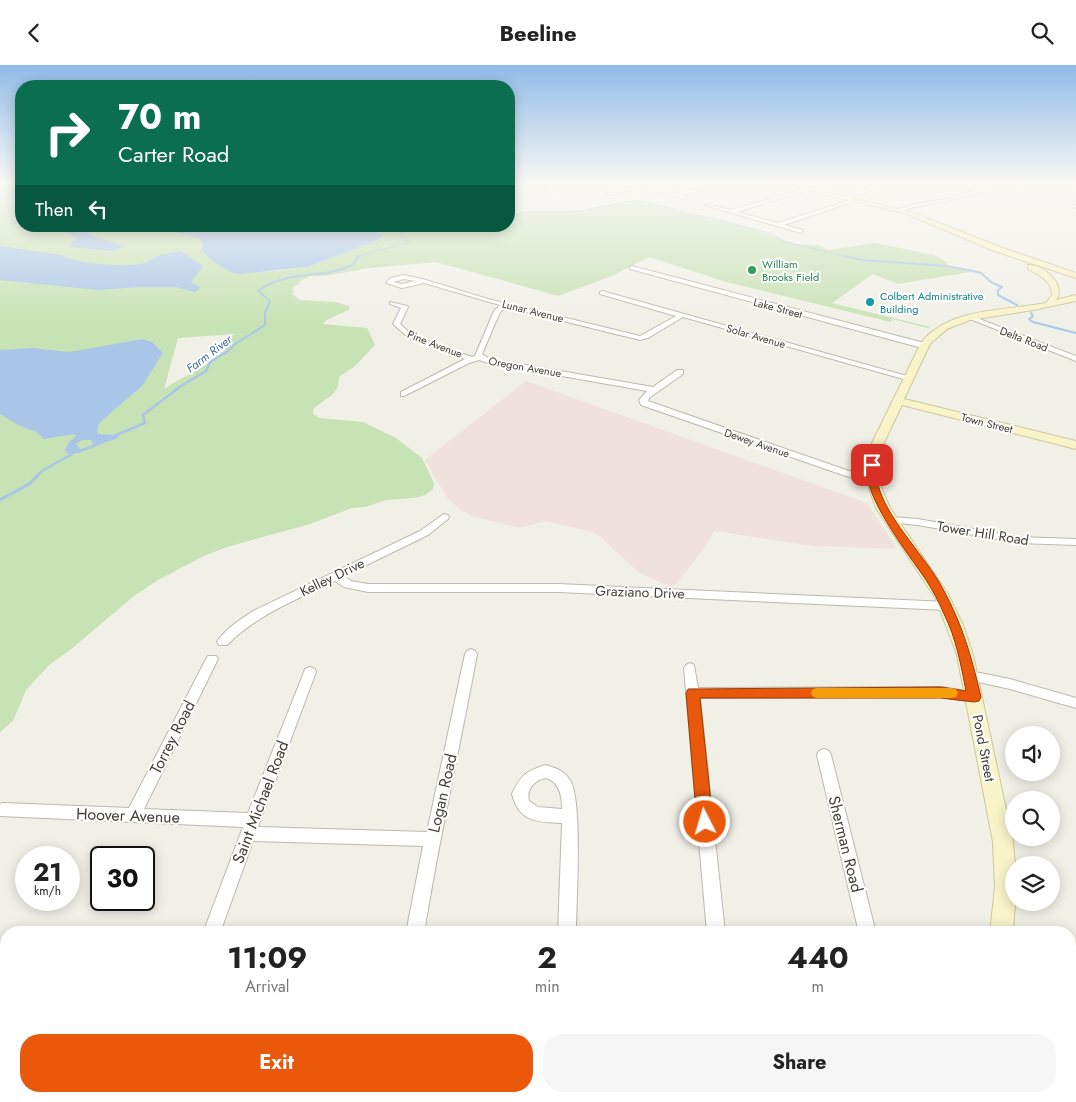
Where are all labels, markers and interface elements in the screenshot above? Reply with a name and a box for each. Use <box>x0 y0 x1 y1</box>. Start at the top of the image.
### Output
text: Beeline <box>499 17 577 49</box>
icon: back <box>20 19 48 47</box>
icon: search <box>1028 19 1056 47</box>
text: 70 m <box>118 92 201 142</box>
icon: right <box>35 100 100 165</box>
text: Carter Road <box>118 138 229 170</box>
icon: left <box>84 195 112 223</box>
text: Then <box>35 196 74 223</box>
place label: William Brooks Field <box>762 256 819 285</box>
marker: William Brooks Field <box>746 264 758 276</box>
place label: Colbert Administrative Building <box>880 288 984 317</box>
street label: Lake Street <box>752 294 805 322</box>
street label: Lunar Avenue <box>501 296 566 326</box>
marker: Colbert Administrative Building <box>864 296 876 308</box>
street label: Solar Avenue <box>724 320 788 352</box>
street label: Delta Road <box>997 322 1051 356</box>
street label: Pine Avenue <box>405 326 465 362</box>
water label: Farm River <box>182 330 236 377</box>
street label: Oregon Avenue <box>487 353 563 381</box>
street label: Town Street <box>960 409 1015 437</box>
street label: Dewey Avenue <box>722 424 792 462</box>
pin <box>851 444 893 486</box>
icon: arrive <box>858 451 886 479</box>
street label: Tower Hill Road <box>936 516 1030 550</box>
street label: Kelley Drive <box>296 553 368 601</box>
street label: Graziano Drive <box>595 580 685 604</box>
street label: Torrey Road <box>144 697 201 778</box>
street label: Pond Street <box>968 713 1000 784</box>
map controls <box>1005 726 1060 911</box>
button: sound <box>1005 726 1060 781</box>
street label: Saint Michael Road <box>226 737 294 867</box>
street label: Logan Road <box>422 751 463 835</box>
button: search <box>1005 791 1060 846</box>
street label: Sherman Road <box>822 793 869 895</box>
position arrow <box>678 795 730 847</box>
street label: Hoover Avenue <box>76 802 180 829</box>
speed limit sign: 30 <box>90 846 155 911</box>
text: 21 <box>33 854 62 890</box>
button: layers <box>1005 856 1060 911</box>
text: km/h <box>34 882 61 900</box>
text: 11:09 <box>227 936 307 979</box>
text: 2 <box>537 936 557 979</box>
text: 440 <box>787 936 849 979</box>
text: Arrival <box>245 975 289 998</box>
text: min <box>535 975 560 998</box>
text: m <box>812 975 824 998</box>
button: Exit <box>20 1034 533 1092</box>
button: Share <box>543 1034 1056 1092</box>

